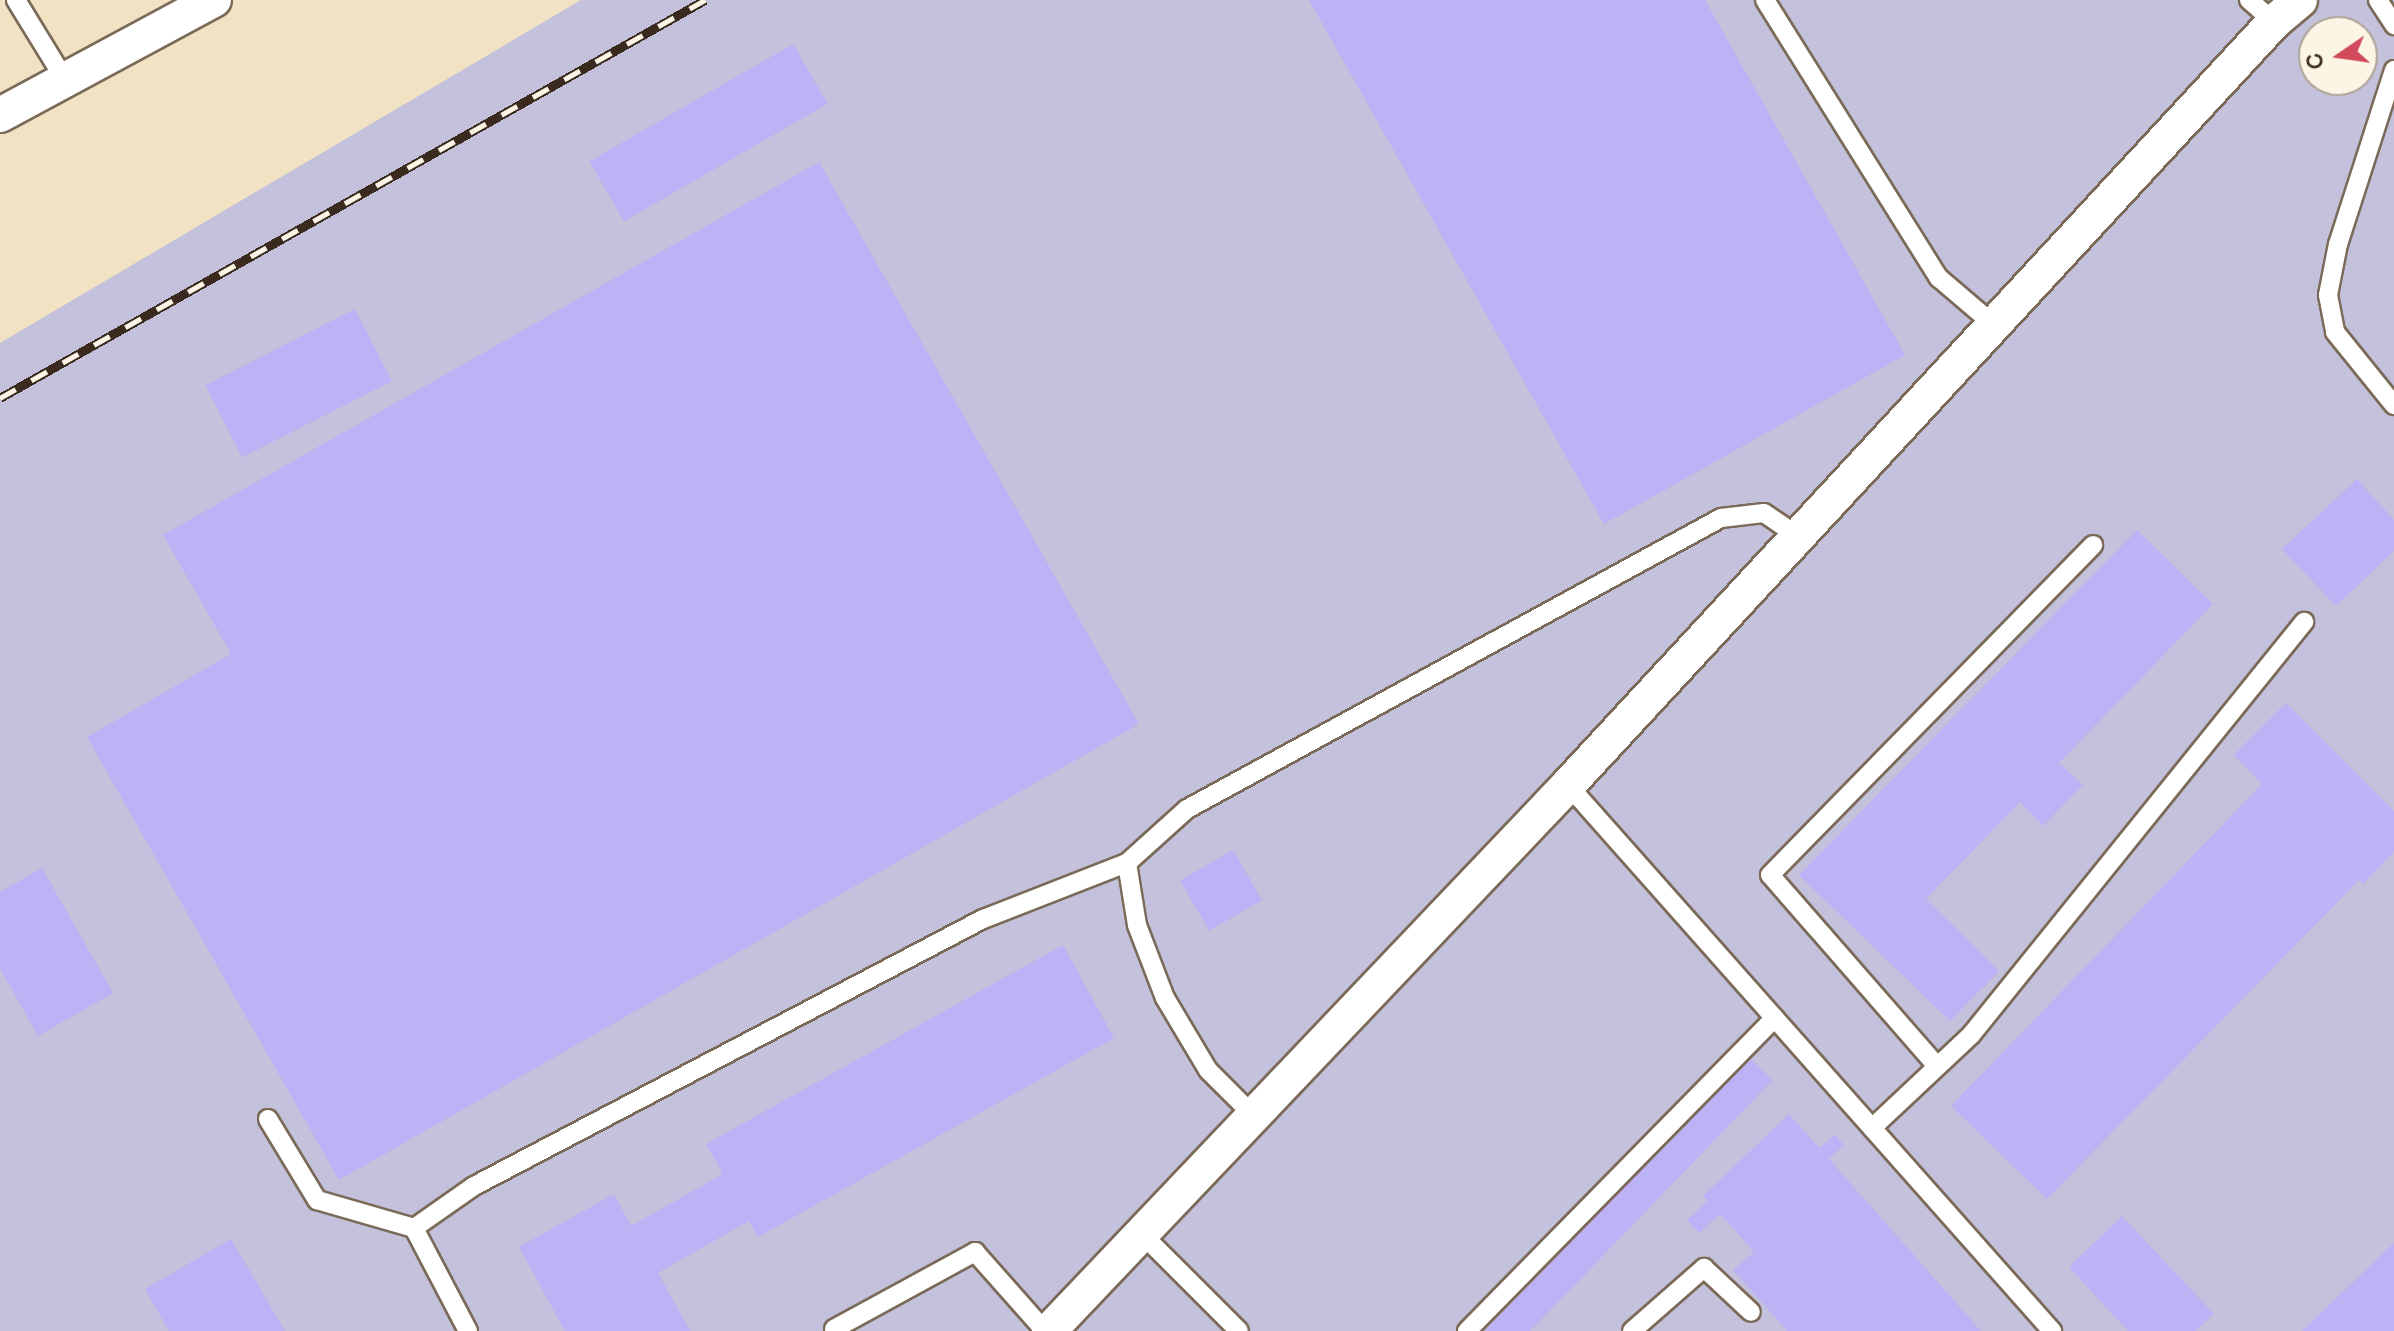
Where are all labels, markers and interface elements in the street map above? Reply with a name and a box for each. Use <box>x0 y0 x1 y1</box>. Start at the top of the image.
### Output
north arrow <box>2298 16 2378 96</box>
text: С <box>2301 51 2331 72</box>

